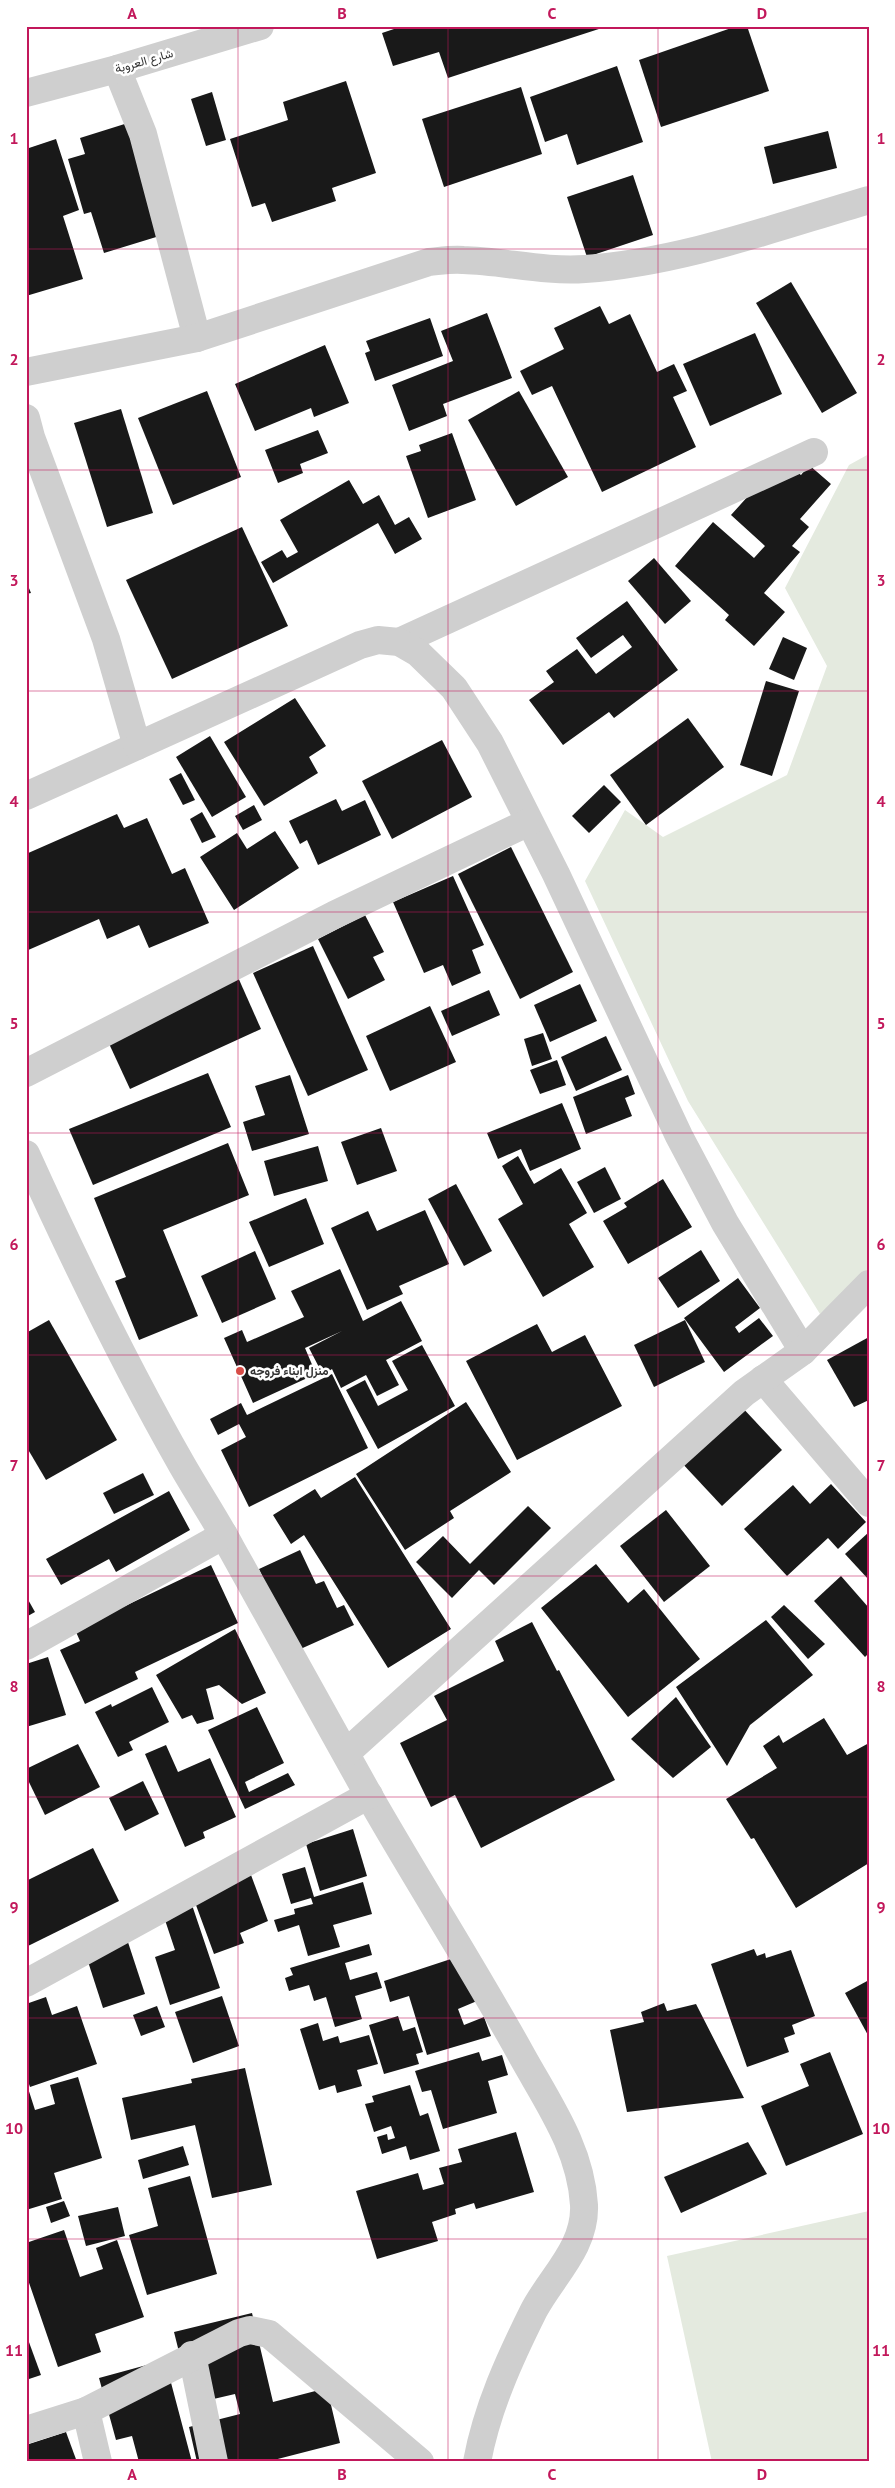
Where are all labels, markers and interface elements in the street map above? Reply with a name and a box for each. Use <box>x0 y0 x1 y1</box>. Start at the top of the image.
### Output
text: A <box>127 3 137 23</box>
text: B <box>337 3 347 23</box>
text: C <box>548 3 557 23</box>
text: D <box>757 3 767 23</box>
street label: شارع العروبة <box>113 45 175 78</box>
text: 1 <box>9 128 19 148</box>
text: 1 <box>876 128 886 148</box>
text: 2 <box>9 349 19 369</box>
text: 2 <box>876 349 886 369</box>
text: 3 <box>9 570 19 590</box>
text: 3 <box>876 570 886 590</box>
text: 4 <box>9 791 19 811</box>
text: 4 <box>876 791 886 811</box>
text: 5 <box>9 1013 19 1033</box>
text: 5 <box>876 1013 886 1033</box>
text: 6 <box>9 1234 19 1254</box>
text: 6 <box>876 1234 886 1254</box>
place label: منزل ابناء فروجه <box>250 1363 329 1379</box>
marker: منزل ابناء فروجه <box>234 1365 246 1377</box>
text: 7 <box>9 1455 19 1475</box>
text: 7 <box>876 1455 886 1475</box>
text: 8 <box>9 1676 19 1696</box>
text: 8 <box>876 1676 886 1696</box>
text: 9 <box>9 1897 19 1917</box>
text: 9 <box>876 1897 886 1917</box>
text: 10 <box>5 2118 23 2138</box>
text: 10 <box>872 2118 890 2138</box>
text: 11 <box>5 2340 23 2360</box>
text: 11 <box>872 2340 890 2360</box>
text: A <box>127 2464 137 2484</box>
text: B <box>337 2464 347 2484</box>
text: C <box>548 2464 557 2484</box>
text: D <box>757 2464 767 2484</box>

